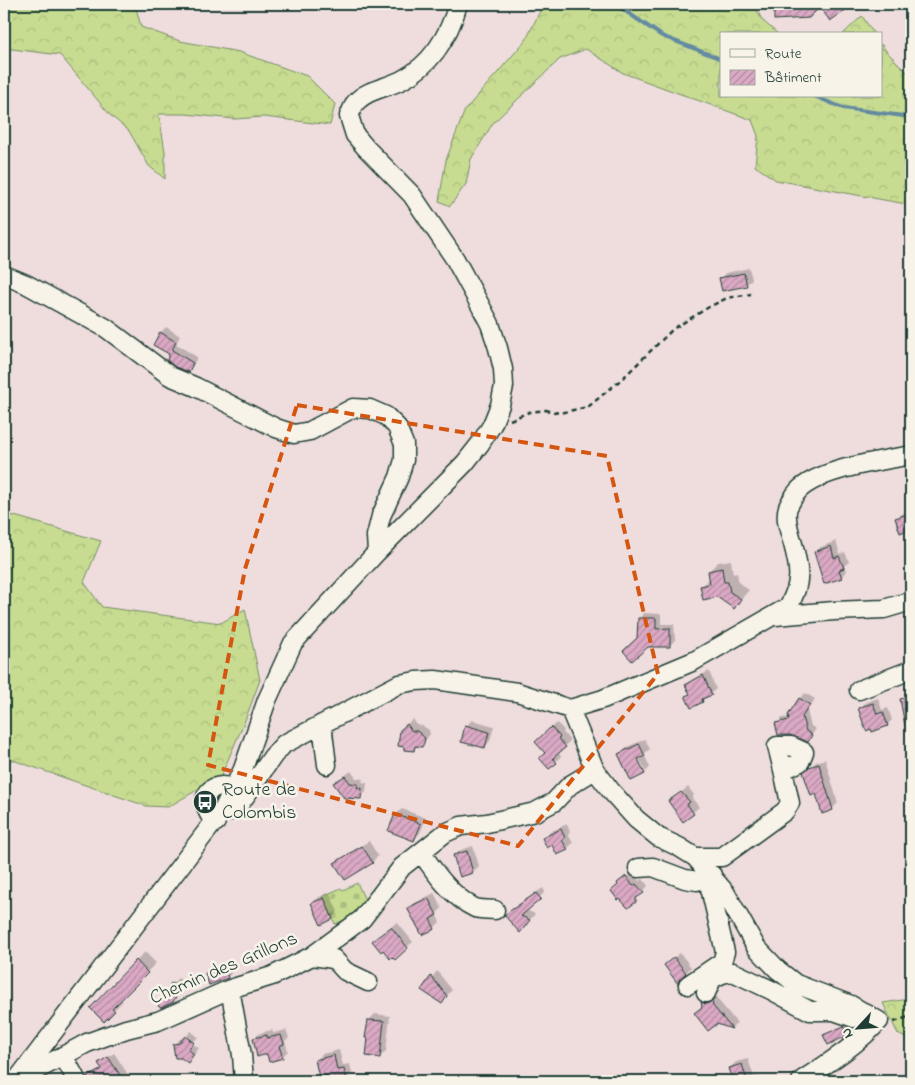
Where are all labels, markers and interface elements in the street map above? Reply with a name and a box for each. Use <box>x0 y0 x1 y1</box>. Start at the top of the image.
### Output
legend <box>720 32 882 98</box>
text: Route <box>765 43 802 65</box>
text: Bâtiment <box>764 67 822 89</box>
place label: Route de Colombis <box>222 776 296 828</box>
bus stop icon: Route de Colombis <box>192 789 218 815</box>
street label: Chemin des Grillons <box>145 925 303 1013</box>
north arrow <box>832 1002 882 1052</box>
text: N <box>836 1024 859 1042</box>

